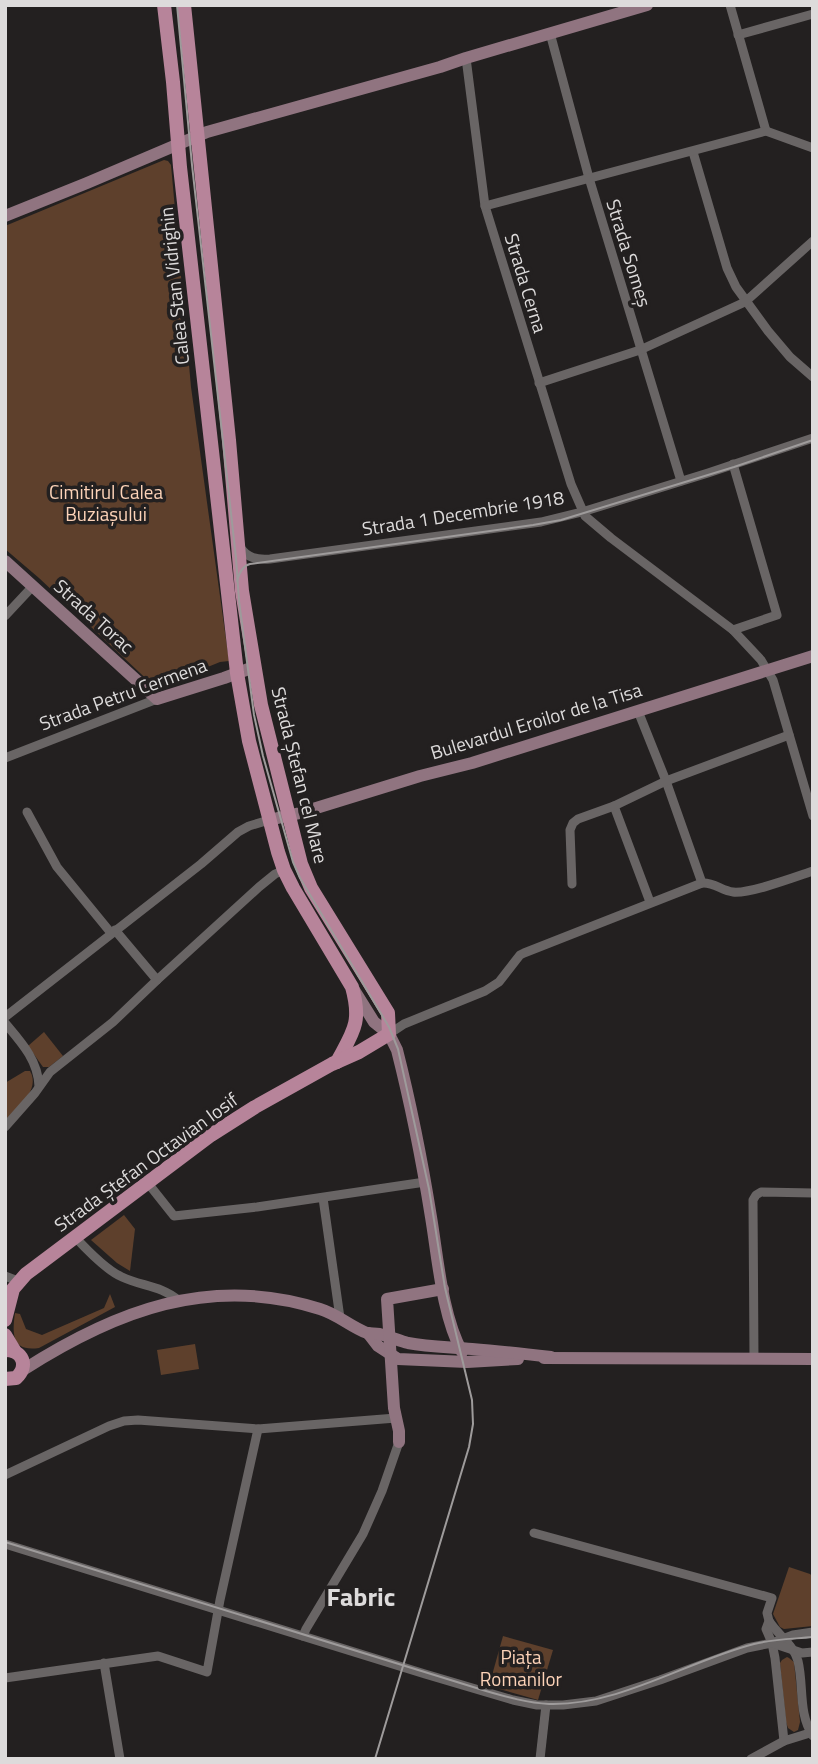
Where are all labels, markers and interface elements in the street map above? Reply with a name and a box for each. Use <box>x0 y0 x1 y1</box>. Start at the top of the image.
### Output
street label: Strada Someș <box>599 195 660 310</box>
street label: Calea Stan Vidrighin <box>151 206 196 366</box>
street label: Strada Cerna <box>498 230 555 337</box>
park label: Cimitirul Calea Buziașului <box>49 477 163 528</box>
street label: Strada 1 Decembrie 1918 <box>360 482 566 543</box>
street label: Strada Torac <box>48 572 141 660</box>
street label: Strada Petru Cermena <box>35 650 211 737</box>
street label: Bulevardul Eroilor de la Tisa <box>426 674 646 767</box>
street label: Strada Ștefan cel Mare <box>265 684 336 866</box>
street label: Strada Ștefan Octavian Iosif <box>48 1084 244 1238</box>
district label: Fabric <box>327 1577 395 1616</box>
park label: Piața Romanilor <box>480 1642 563 1693</box>

